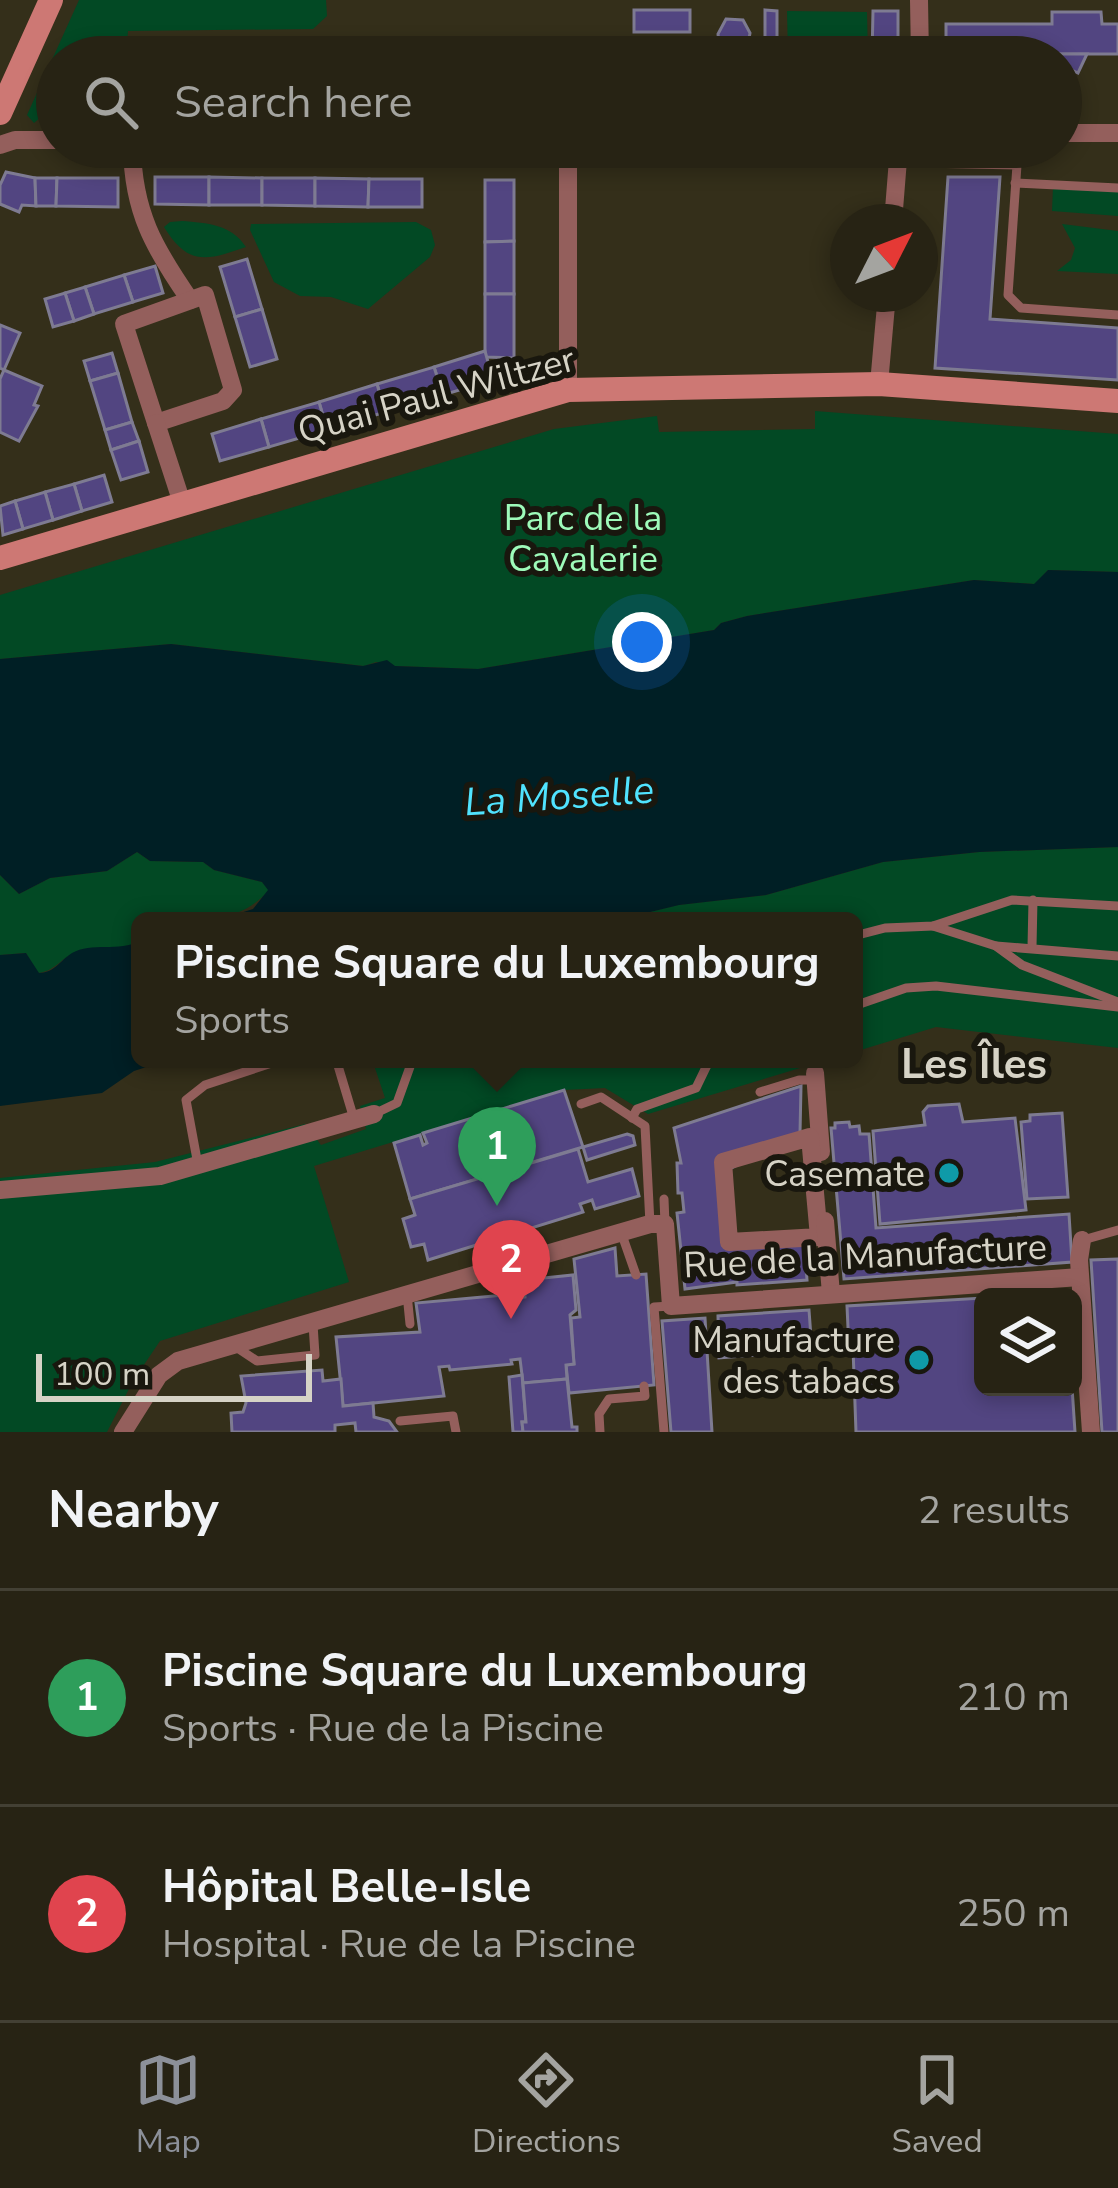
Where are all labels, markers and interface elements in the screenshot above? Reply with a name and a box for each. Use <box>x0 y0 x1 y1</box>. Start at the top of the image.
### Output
search box <box>36 36 1082 168</box>
icon: search <box>78 69 144 135</box>
text: Search here <box>174 72 413 133</box>
north arrow <box>830 204 938 312</box>
street label: Quai Paul Wiltzer <box>292 335 580 456</box>
park label: Parc de la Cavalerie <box>504 494 662 584</box>
your location <box>612 612 672 672</box>
water label: La Moselle <box>462 763 656 830</box>
popup <box>131 912 863 1068</box>
text: Piscine Square du Luxembourg <box>174 933 820 994</box>
text: Sports <box>174 994 290 1047</box>
district label: Les Îles <box>901 1036 1047 1093</box>
pin: 1 <box>458 1107 536 1206</box>
place label: Casemate <box>764 1150 925 1199</box>
marker: Casemate <box>936 1160 962 1186</box>
pin: 2 <box>472 1220 550 1319</box>
street label: Rue de la Manufacture <box>682 1223 1048 1290</box>
map controls <box>974 1288 1082 1396</box>
button: layers <box>974 1288 1082 1396</box>
place label: Manufacture des tabacs <box>692 1316 895 1406</box>
marker: Manufacture des tabacs <box>906 1347 932 1373</box>
scale bar <box>36 1348 312 1401</box>
text: 100 m <box>54 1352 150 1397</box>
text: Nearby <box>48 1475 219 1545</box>
text: 2 results <box>918 1484 1070 1537</box>
text: Piscine Square du Luxembourg <box>162 1641 808 1702</box>
text: 1 <box>75 1671 99 1724</box>
text: 210 m <box>956 1671 1070 1724</box>
text: Sports · Rue de la Piscine <box>162 1702 604 1755</box>
text: Hôpital Belle-Isle <box>162 1857 531 1918</box>
text: 2 <box>75 1887 99 1940</box>
text: 250 m <box>956 1887 1070 1940</box>
text: Hospital · Rue de la Piscine <box>162 1918 636 1971</box>
tab: Map <box>135 2047 201 2164</box>
tab: Directions <box>472 2047 621 2164</box>
tab: Saved <box>891 2047 983 2164</box>

